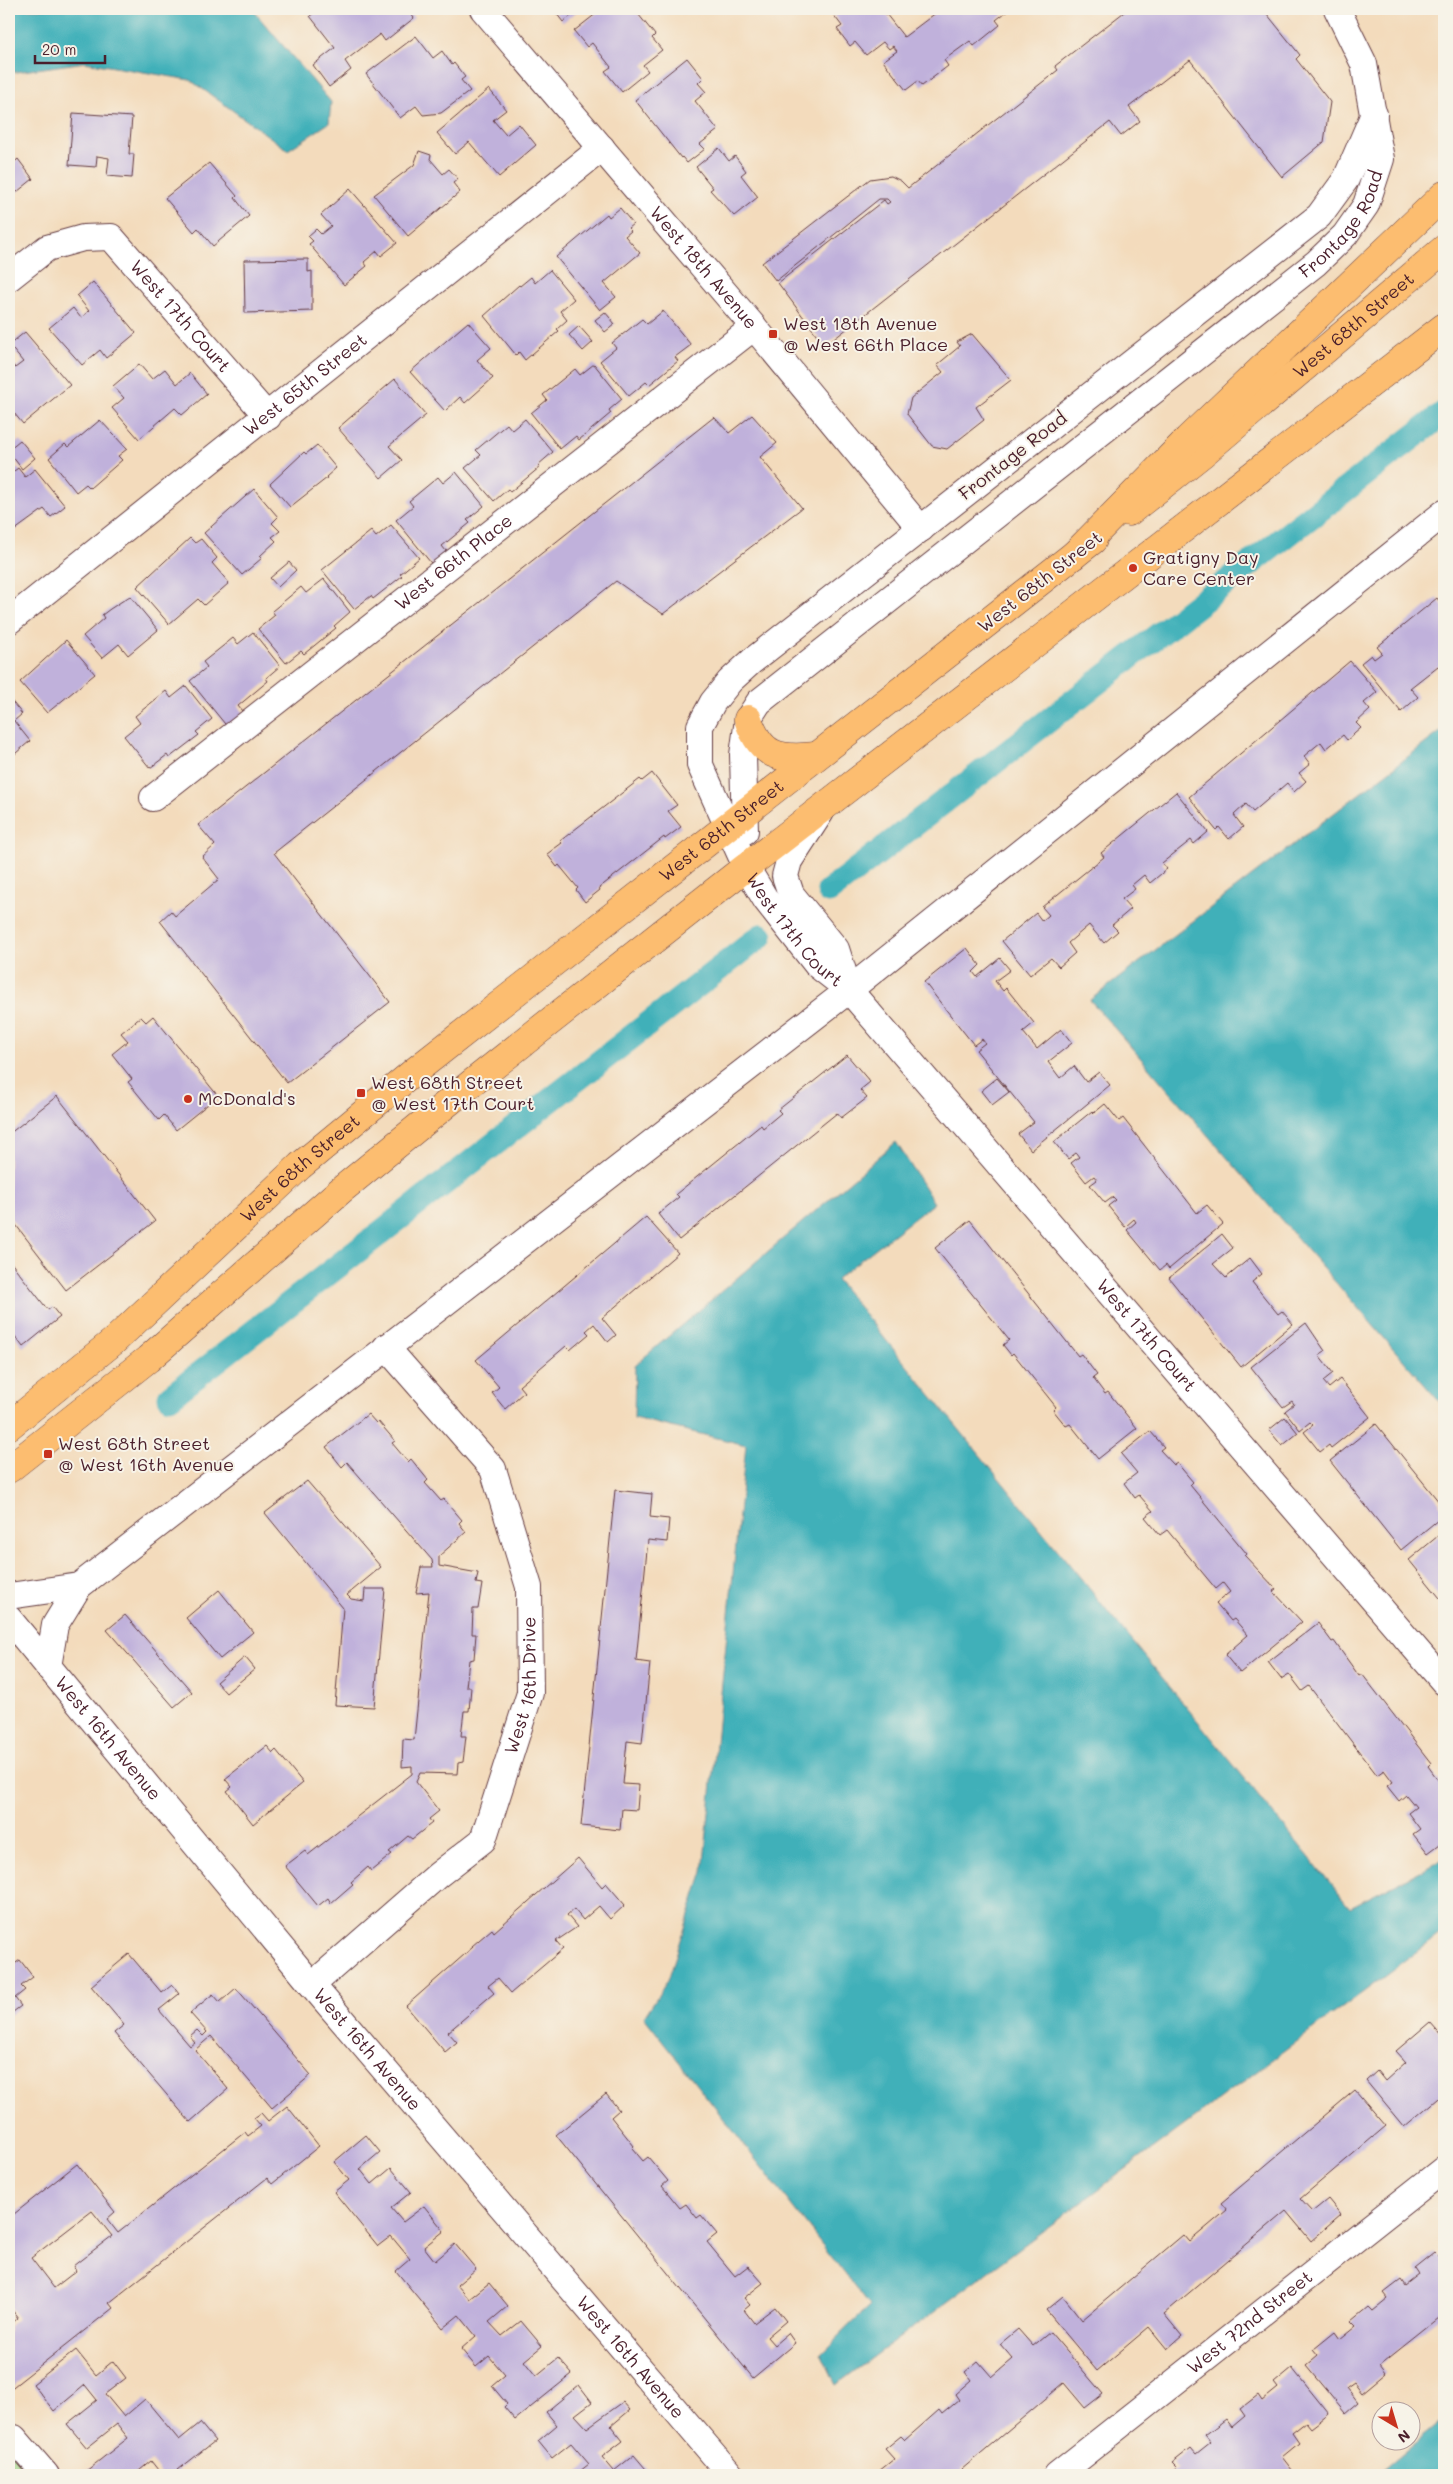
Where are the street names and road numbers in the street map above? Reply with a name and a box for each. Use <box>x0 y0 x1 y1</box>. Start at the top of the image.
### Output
street label: Frontage Road <box>1293 167 1388 283</box>
street label: West 18th Avenue <box>645 201 764 334</box>
street label: West 17th Court <box>125 254 237 377</box>
street label: West 68th Street <box>1287 266 1419 383</box>
street label: West 65th Street <box>238 327 372 441</box>
street label: Frontage Road <box>953 405 1071 505</box>
street label: West 66th Place <box>389 508 517 615</box>
street label: West 68th Street <box>972 525 1107 638</box>
street label: West 68th Street <box>654 774 788 887</box>
street label: West 17th Court <box>741 868 848 992</box>
street label: West 68th Street <box>235 1108 365 1227</box>
street label: West 17th Court <box>1092 1273 1202 1397</box>
street label: West 16th Drive <box>498 1617 542 1757</box>
street label: West 16th Avenue <box>50 1671 167 1805</box>
street label: West 16th Avenue <box>309 1982 427 2115</box>
street label: West 72nd Street <box>1182 2264 1317 2379</box>
street label: West 16th Avenue <box>572 2290 690 2423</box>

